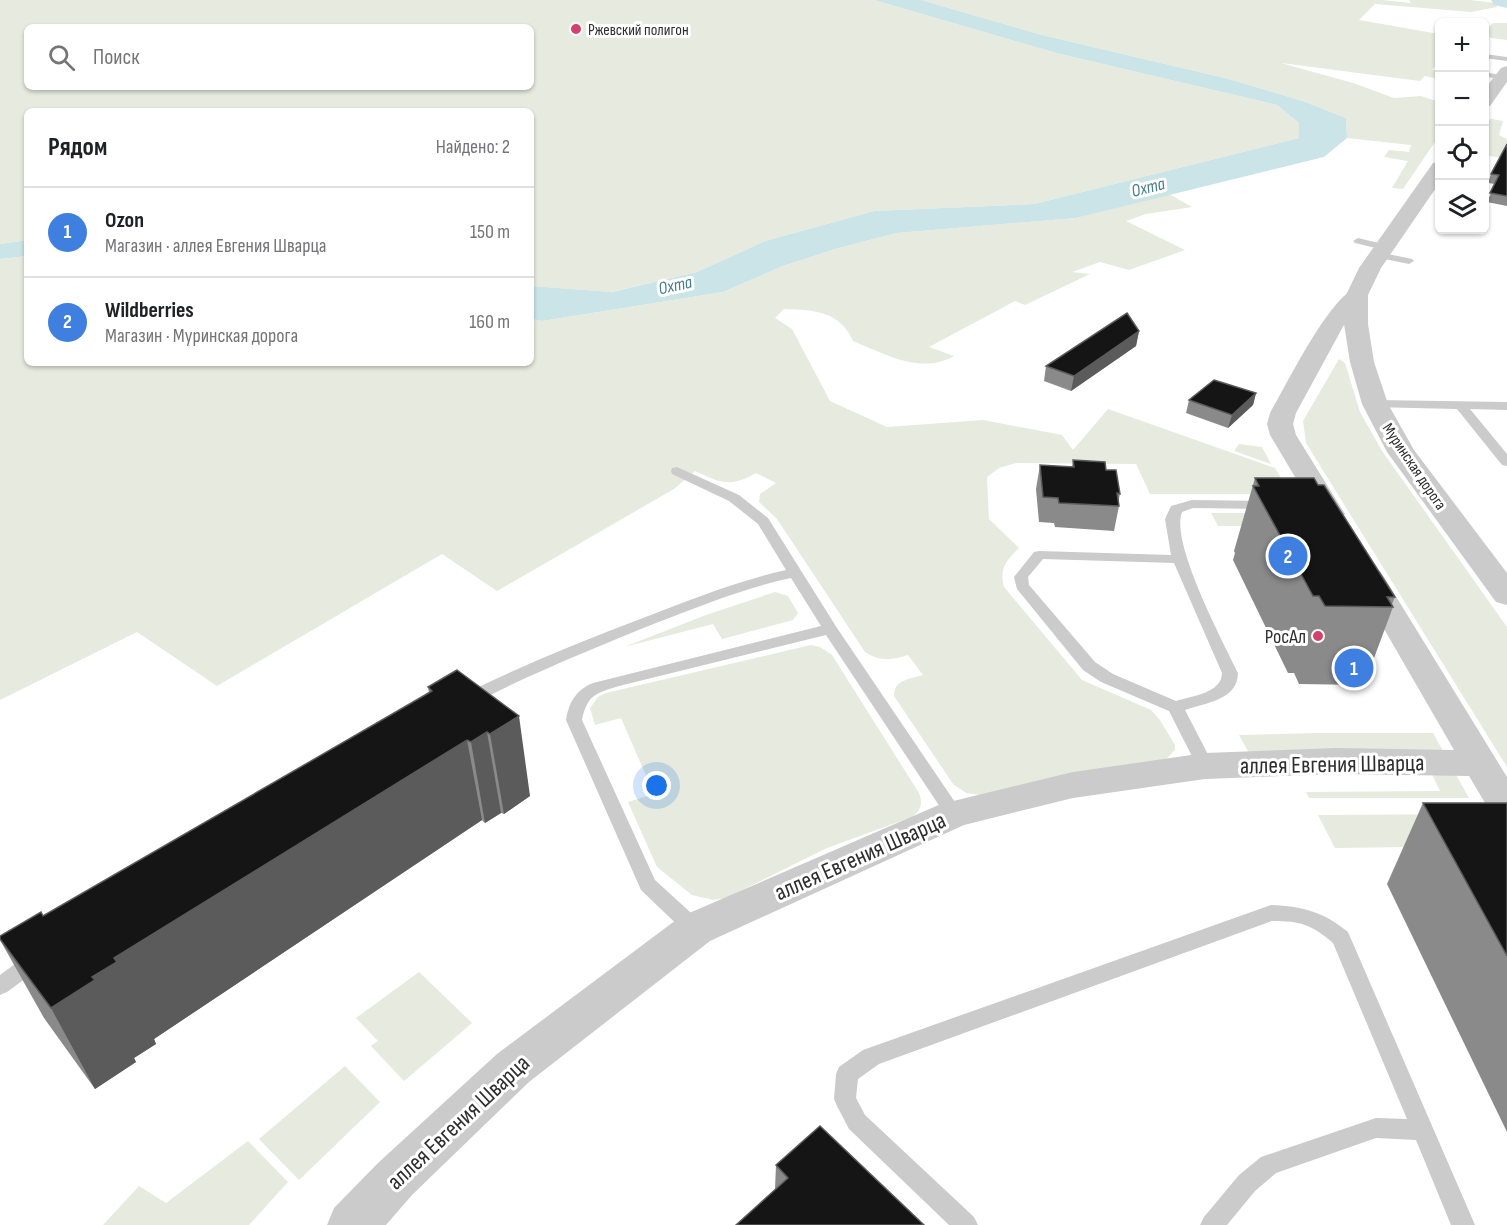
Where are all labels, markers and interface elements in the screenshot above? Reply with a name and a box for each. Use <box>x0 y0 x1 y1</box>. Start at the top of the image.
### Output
map controls <box>1435 18 1489 234</box>
button: + <box>1435 18 1489 72</box>
place label: Ржевский полигон <box>588 21 689 40</box>
marker: Ржевский полигон <box>569 22 583 36</box>
search box <box>24 24 534 90</box>
icon: search <box>45 41 78 74</box>
text: Поиск <box>93 44 139 71</box>
button: − <box>1435 72 1489 126</box>
button: locate <box>1435 126 1489 180</box>
text: Рядом <box>48 132 107 163</box>
text: Найдено: 2 <box>436 135 510 159</box>
water label: Охта <box>1129 173 1168 202</box>
button: layers <box>1435 180 1489 234</box>
text: Ozon <box>105 207 144 234</box>
text: 1 <box>64 220 71 244</box>
text: 150 m <box>470 220 510 244</box>
text: Магазин · аллея Евгения Шварца <box>105 234 327 258</box>
water label: Охта <box>656 272 695 299</box>
text: Wildberries <box>105 297 194 324</box>
text: 2 <box>63 310 72 334</box>
text: 160 m <box>469 310 510 334</box>
text: Магазин · Муринская дорога <box>105 324 298 348</box>
street label: Муринская дорога <box>1378 420 1450 514</box>
pin: 2 <box>1268 534 1308 578</box>
place label: РосАл <box>1265 625 1306 649</box>
marker: РосАл <box>1311 629 1325 643</box>
pin: 1 <box>1334 646 1374 690</box>
street label: аллея Евгения Шварца <box>1240 748 1425 781</box>
your location <box>642 771 671 800</box>
street label: аллея Евгения Шварца <box>770 806 950 907</box>
street label: аллея Евгения Шварца <box>381 1049 536 1196</box>

